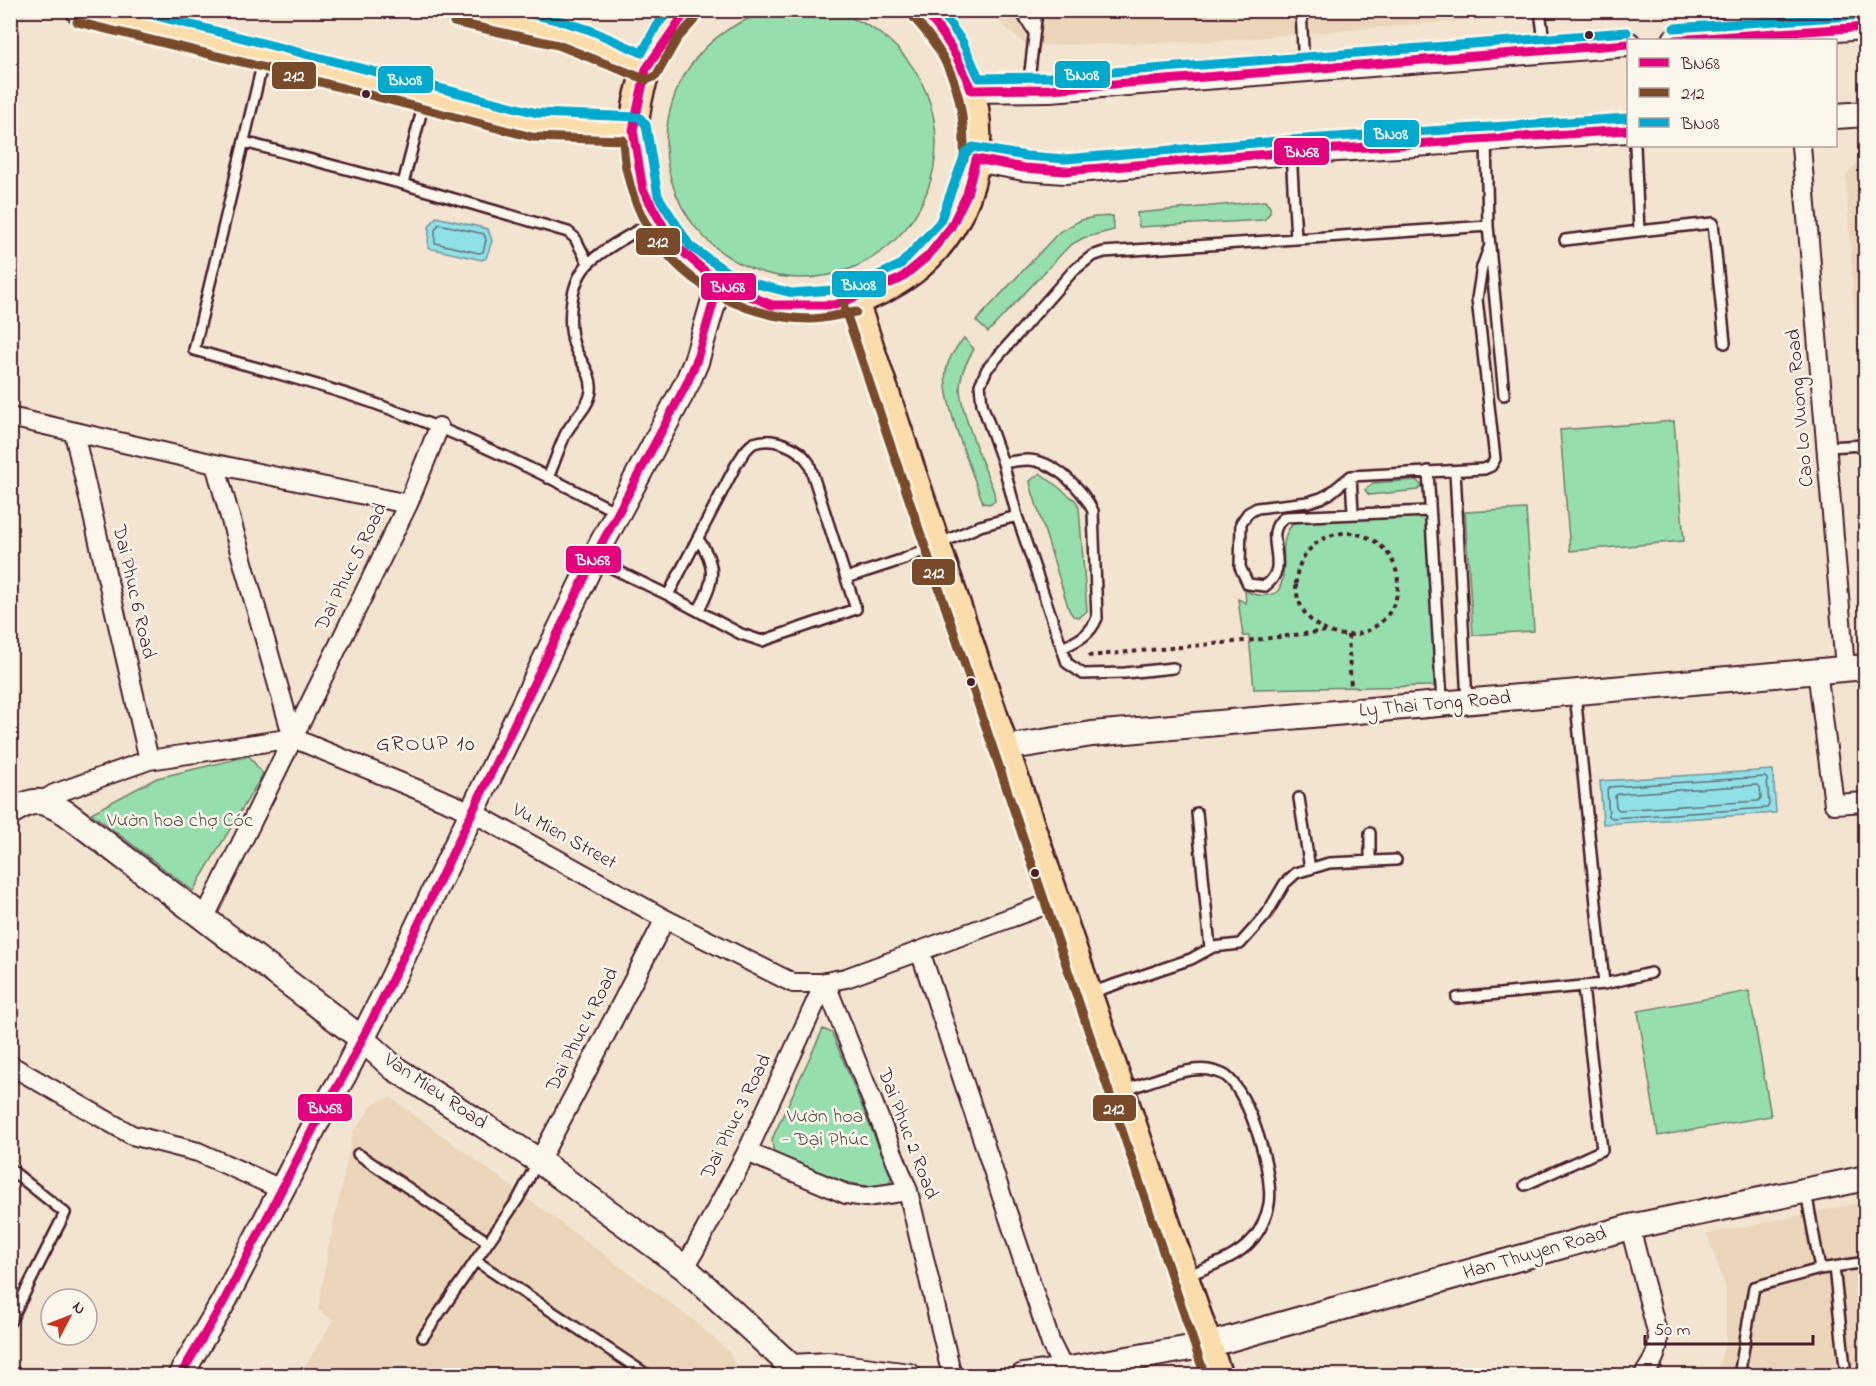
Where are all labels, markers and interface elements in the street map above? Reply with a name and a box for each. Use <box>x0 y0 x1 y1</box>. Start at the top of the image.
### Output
unlabelled marker <box>1583 29 1595 41</box>
legend <box>1627 39 1837 147</box>
text: BN68 <box>1680 52 1720 78</box>
line badge: BN08 <box>1054 60 1111 89</box>
line badge: 212 <box>271 61 317 90</box>
text: BN08 <box>1064 64 1099 88</box>
text: 212 <box>283 65 305 89</box>
line badge: BN08 <box>377 65 434 94</box>
text: BN08 <box>387 69 422 93</box>
text: 212 <box>1681 82 1705 108</box>
unlabelled marker <box>360 88 372 100</box>
text: BN08 <box>1680 112 1720 138</box>
line badge: BN08 <box>1363 119 1420 148</box>
text: BN08 <box>1373 123 1408 147</box>
line badge: BN68 <box>1273 137 1330 166</box>
text: BN68 <box>1284 141 1319 165</box>
line badge: 212 <box>635 227 681 256</box>
text: 212 <box>647 231 669 255</box>
line badge: BN08 <box>831 270 887 298</box>
line badge: BN68 <box>700 272 757 301</box>
text: BN08 <box>841 274 876 298</box>
text: BN68 <box>710 276 745 300</box>
street label: Cao Lo Vuong Road <box>1780 328 1823 488</box>
street label: Dai Phuc 5 Road <box>308 498 396 637</box>
street label: Dai Phuc 6 Road <box>103 521 162 662</box>
line badge: BN68 <box>565 545 622 574</box>
text: BN68 <box>575 549 610 573</box>
line badge: 212 <box>911 558 956 586</box>
text: 212 <box>923 562 945 586</box>
unlabelled marker <box>965 676 977 688</box>
street label: Ly Thai Tong Road <box>1358 684 1512 727</box>
district label: GROUP 10 <box>376 729 476 761</box>
street label: Vu Mien Street <box>505 796 622 878</box>
park label: Vườn hoa chợ Cóc <box>106 807 253 836</box>
unlabelled marker <box>1029 867 1041 879</box>
street label: Dai Phuc 4 Road <box>539 963 627 1098</box>
street label: Van Mieu Road <box>376 1046 493 1137</box>
street label: Dai Phuc 3 Road <box>694 1050 780 1185</box>
street label: Dai Phuc 2 Road <box>868 1064 945 1203</box>
line badge: BN68 <box>297 1093 353 1122</box>
line badge: 212 <box>1092 1094 1137 1122</box>
text: BN68 <box>307 1097 342 1121</box>
text: 212 <box>1103 1098 1125 1122</box>
park label: Vườn hoa - Đại Phúc <box>782 1103 868 1155</box>
street label: Han Thuyen Road <box>1460 1220 1610 1288</box>
north arrow <box>39 1287 99 1347</box>
text: N <box>66 1296 91 1320</box>
scale bar <box>1645 1308 1813 1346</box>
text: 50 m <box>1654 1318 1691 1344</box>

